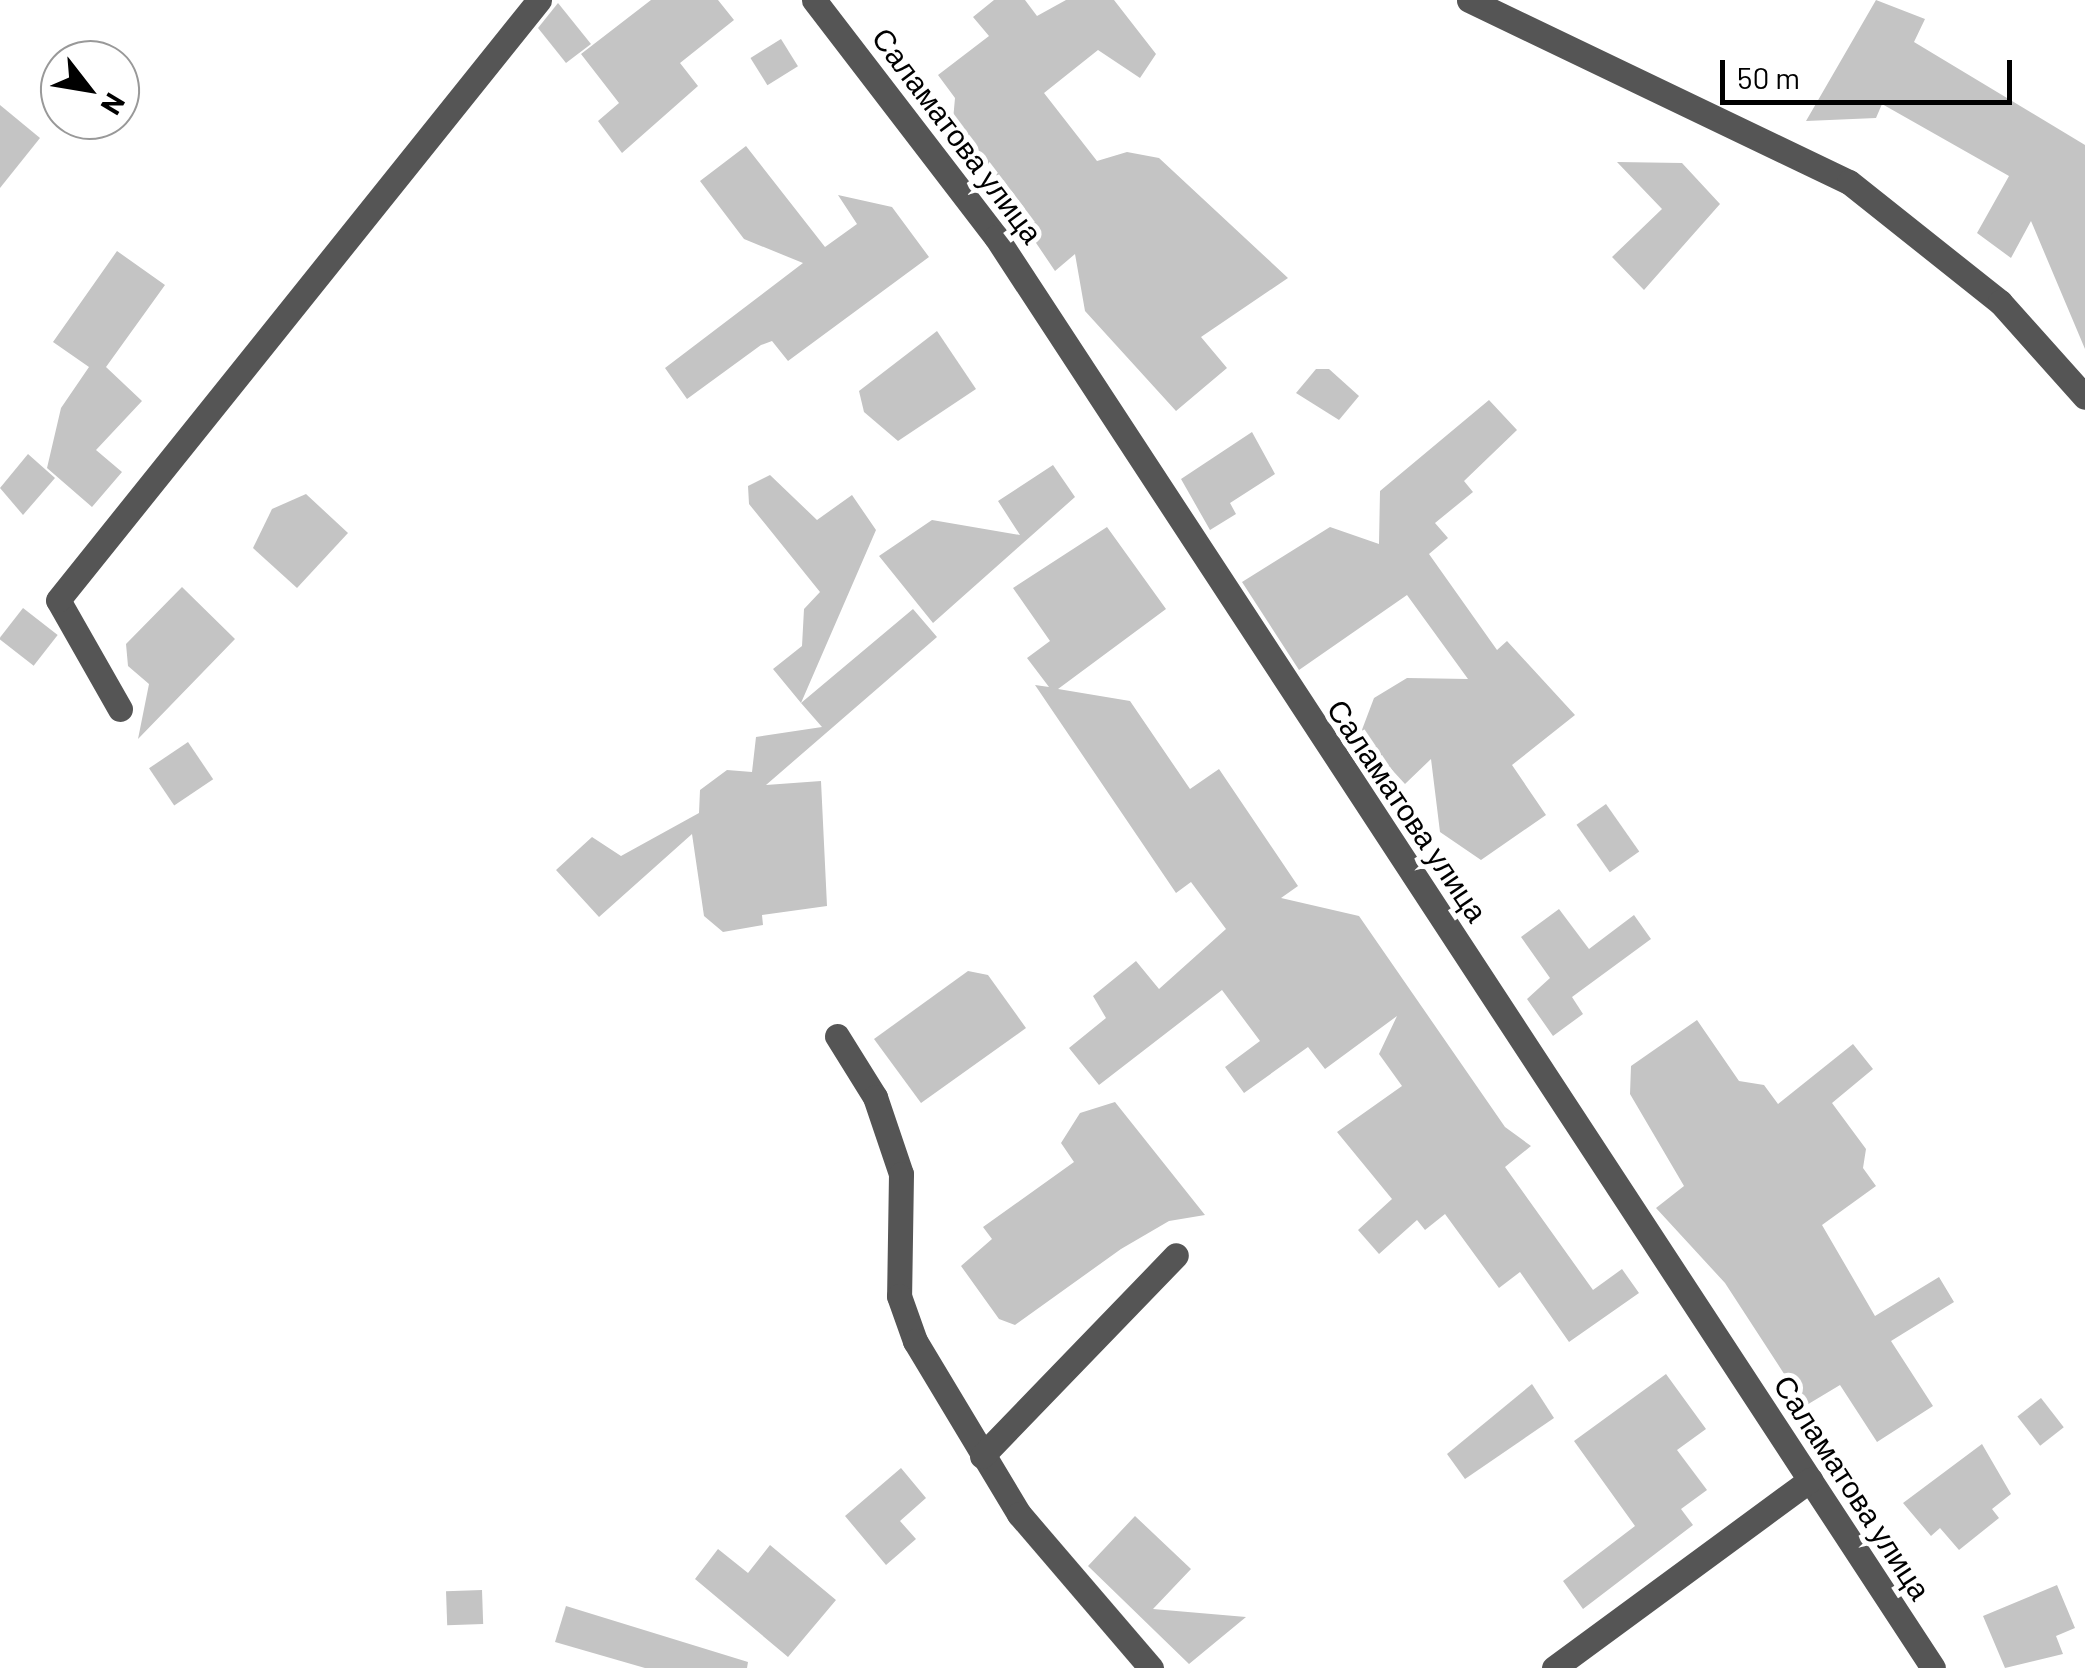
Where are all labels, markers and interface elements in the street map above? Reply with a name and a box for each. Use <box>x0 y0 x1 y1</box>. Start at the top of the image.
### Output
street label: Саламатова улица <box>865 20 1051 250</box>
north arrow <box>40 40 140 140</box>
scale bar <box>1725 40 2018 102</box>
text: 50 m <box>1737 59 1800 95</box>
text: N <box>95 88 133 121</box>
street label: Саламатова улица <box>1320 692 1496 928</box>
street label: Саламатова улица <box>1767 1368 1939 1606</box>

